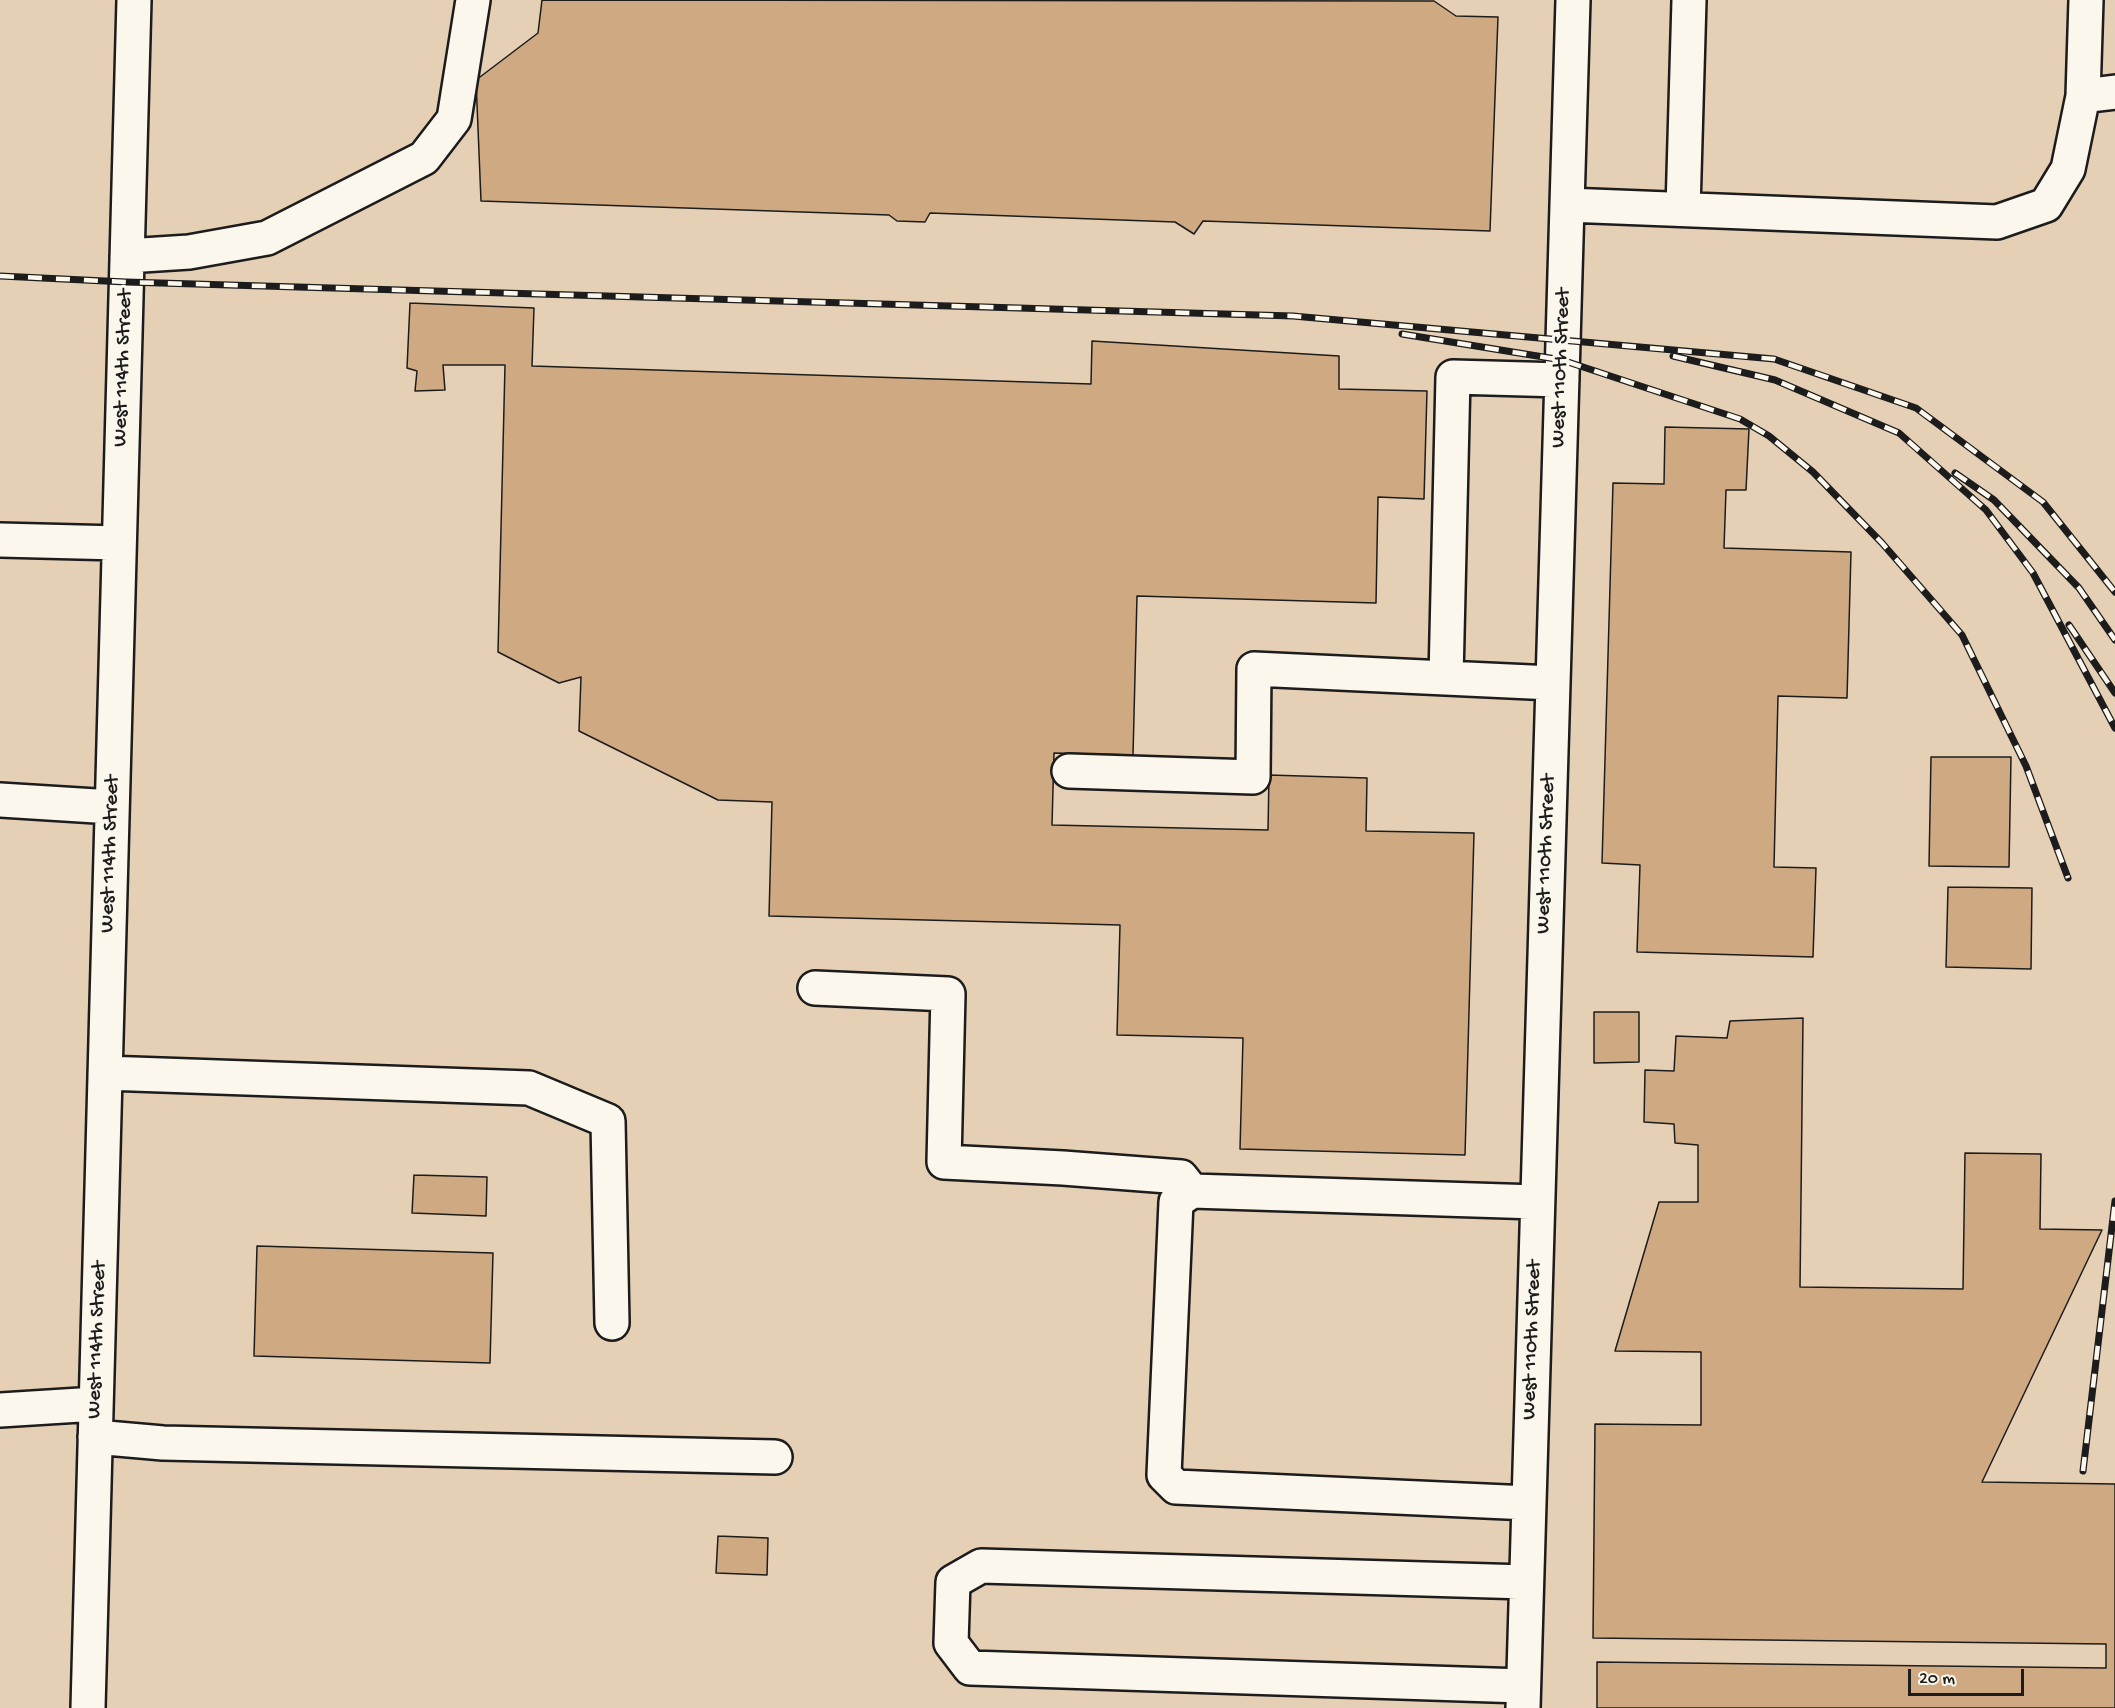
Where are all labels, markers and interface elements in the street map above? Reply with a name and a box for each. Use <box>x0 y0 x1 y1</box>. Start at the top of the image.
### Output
street label: West 110th Street <box>1547 288 1577 448</box>
street label: West 114th Street <box>109 289 139 447</box>
street label: West 110th Street <box>1532 774 1562 934</box>
street label: West 114th Street <box>96 775 126 933</box>
street label: West 110th Street <box>1518 1260 1548 1420</box>
street label: West 114th Street <box>83 1261 113 1419</box>
scale bar <box>1911 1657 2026 1695</box>
text: 20 m <box>1919 1669 1955 1690</box>

